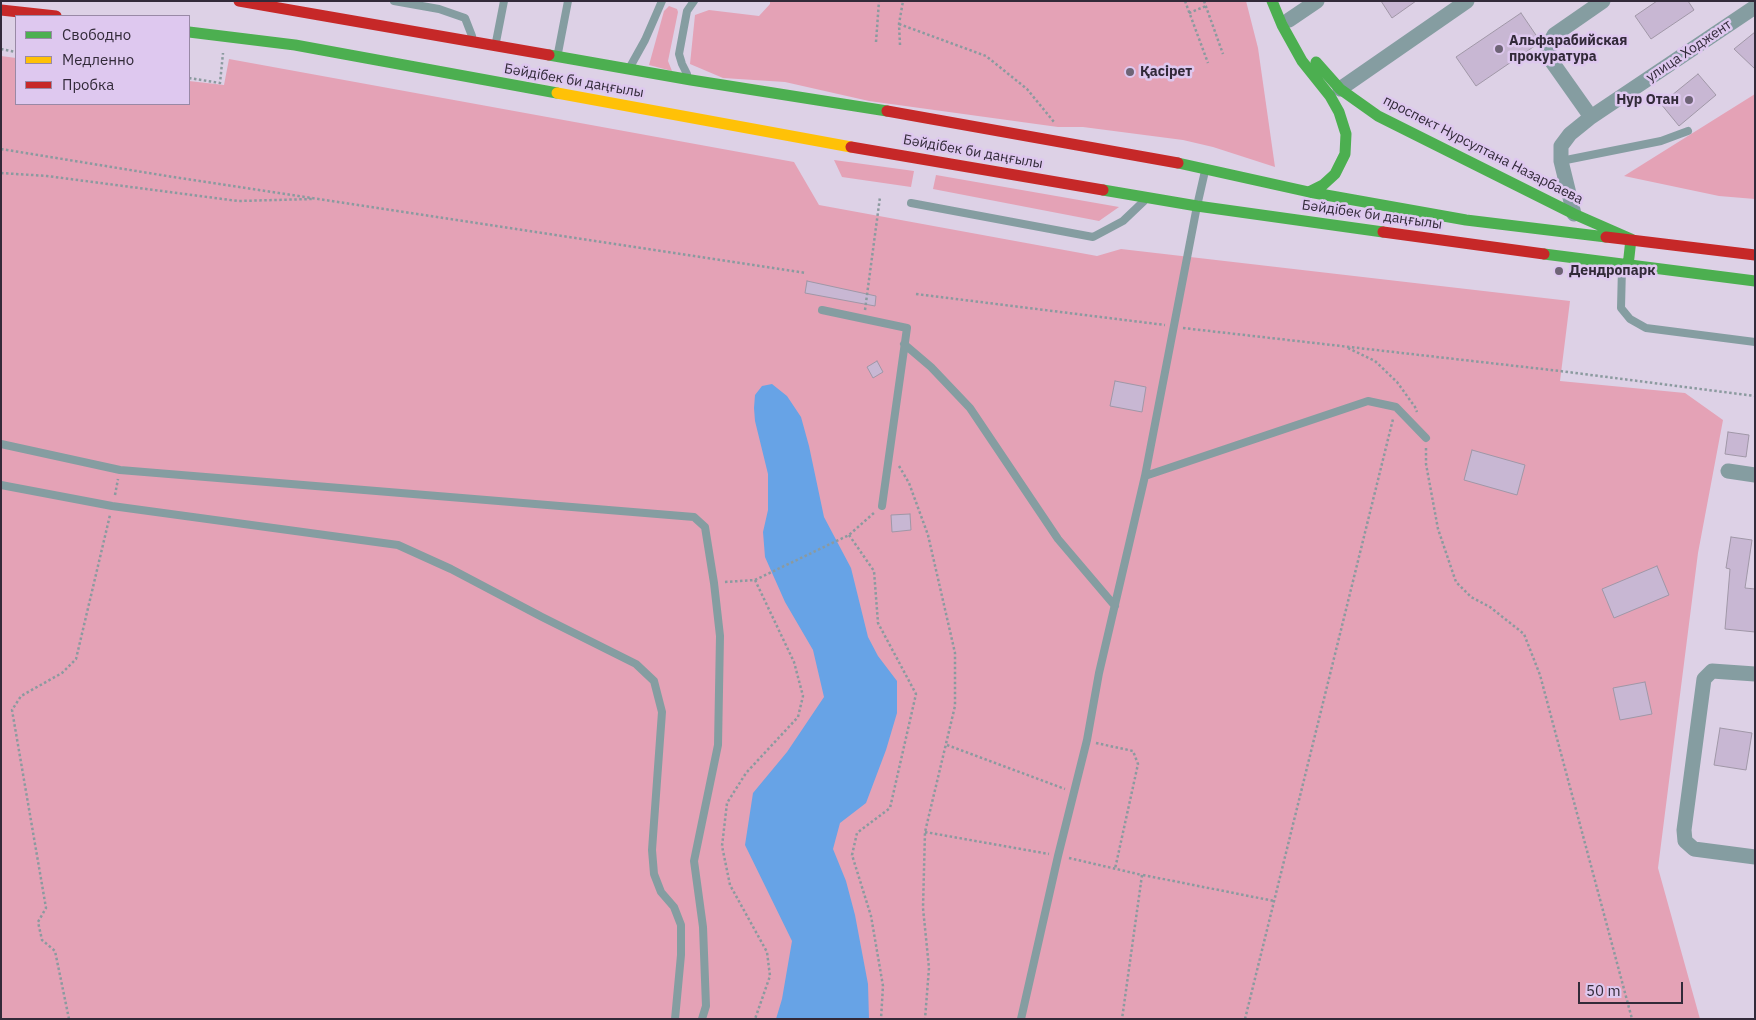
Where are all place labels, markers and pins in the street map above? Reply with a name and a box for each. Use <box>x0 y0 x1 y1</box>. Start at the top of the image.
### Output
place label: Альфарабийская прокуратура <box>1509 33 1627 65</box>
marker: Альфарабийская прокуратура <box>1493 43 1505 55</box>
place label: Қасірет <box>1140 64 1192 80</box>
marker: Қасірет <box>1124 66 1136 78</box>
place label: Нур Отан <box>1616 92 1679 108</box>
marker: Нур Отан <box>1683 94 1695 106</box>
place label: Дендропарк <box>1569 263 1655 279</box>
marker: Дендропарк <box>1553 265 1565 277</box>

